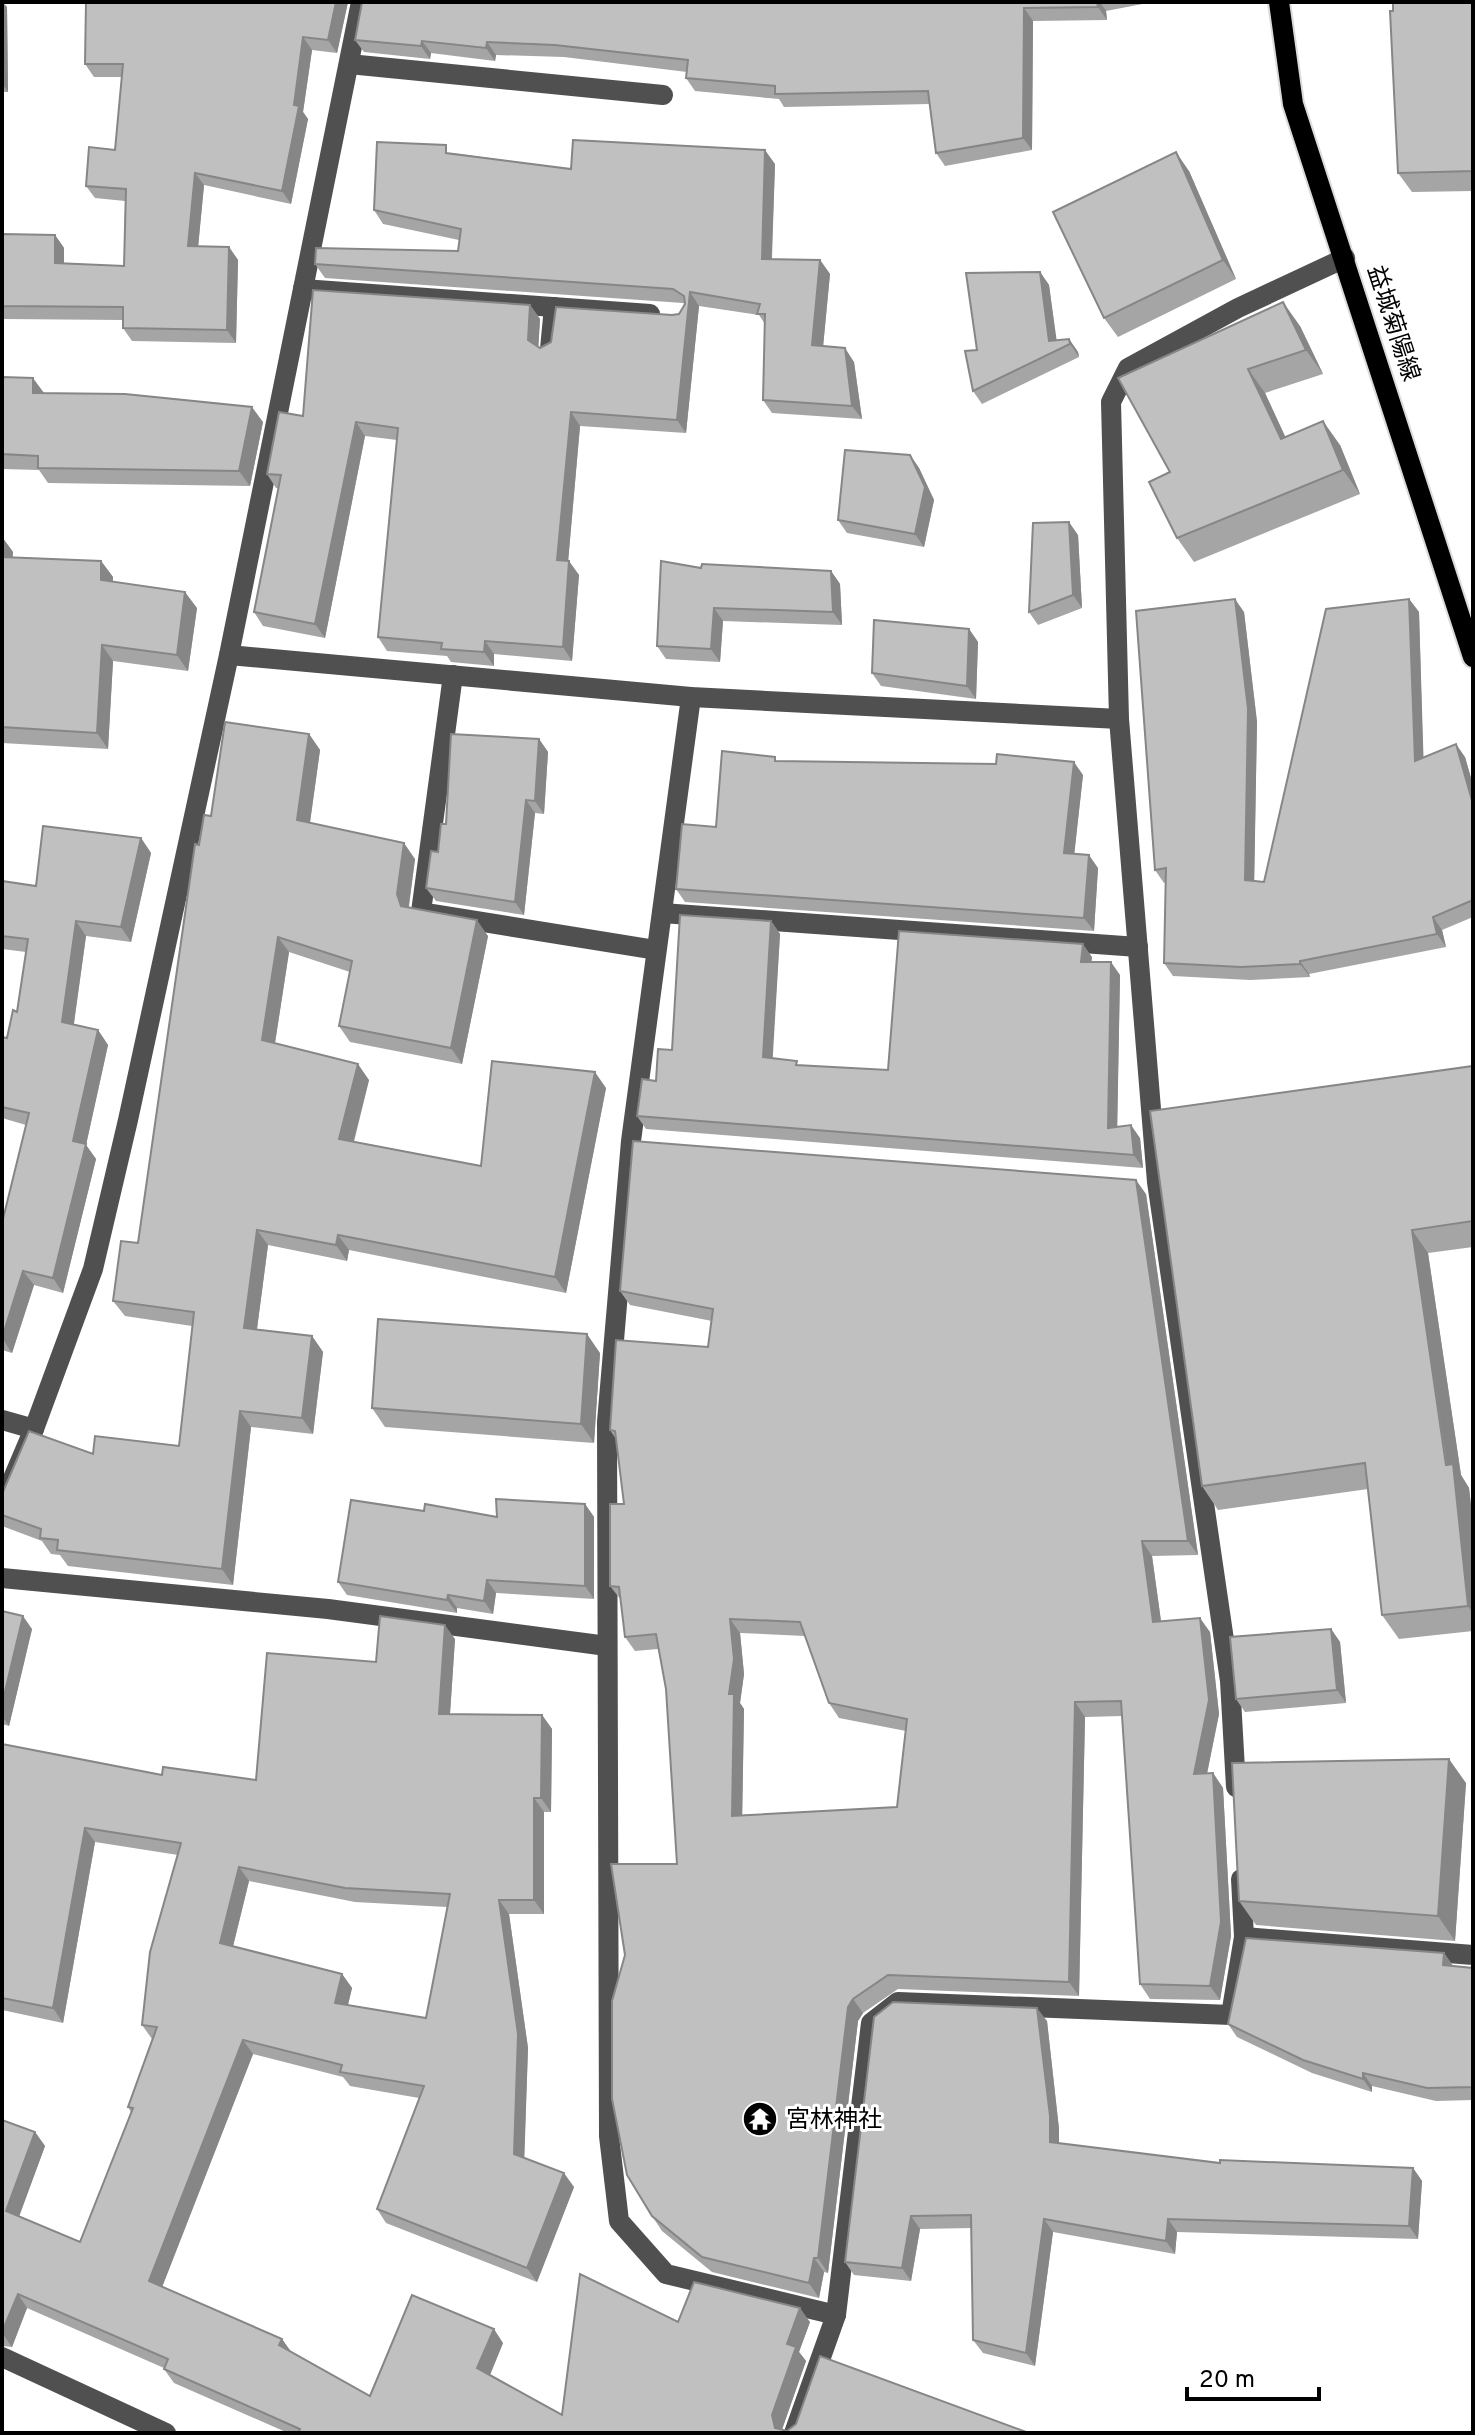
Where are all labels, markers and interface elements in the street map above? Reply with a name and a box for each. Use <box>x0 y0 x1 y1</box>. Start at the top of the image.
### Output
street label: 益城菊陽線 <box>1359 262 1425 385</box>
temple icon: 宮林神社 <box>741 2100 779 2138</box>
place label: 宮林神社 <box>786 2106 882 2136</box>
scale bar <box>1187 2351 1319 2401</box>
text: 20 m <box>1199 2366 1255 2396</box>

